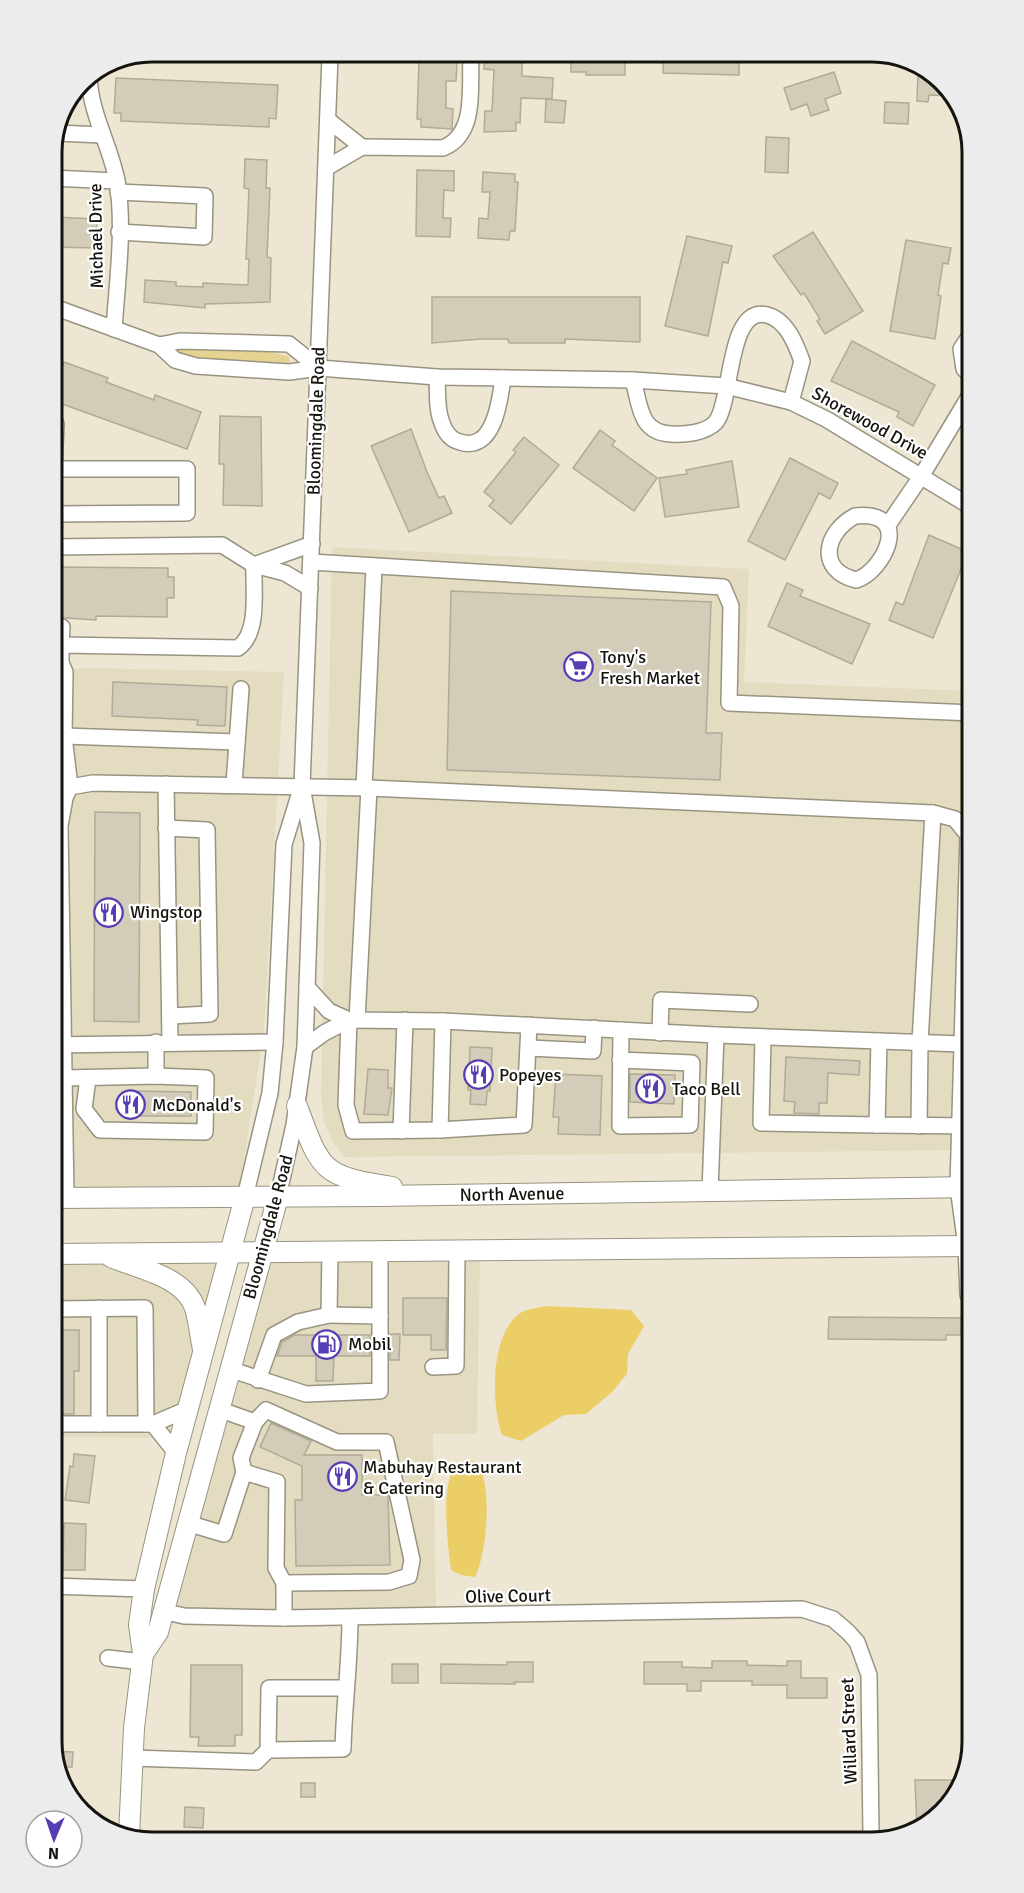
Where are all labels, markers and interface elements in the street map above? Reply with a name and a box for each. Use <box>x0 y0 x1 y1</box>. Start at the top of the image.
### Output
street label: Michael Drive <box>84 183 108 289</box>
street label: Bloomingdale Road <box>302 346 330 496</box>
street label: Shorewood Drive <box>808 382 932 464</box>
place label: Tony's Fresh Market <box>600 646 700 689</box>
supermarket icon: Tony's Fresh Market <box>563 651 595 683</box>
restaurant icon: Wingstop <box>93 896 125 928</box>
place label: Wingstop <box>130 901 202 923</box>
restaurant icon: Popeyes <box>462 1059 494 1091</box>
place label: Popeyes <box>499 1064 562 1086</box>
restaurant icon: Taco Bell <box>635 1073 667 1105</box>
place label: Taco Bell <box>672 1078 741 1100</box>
restaurant icon: McDonald's <box>115 1089 147 1121</box>
place label: McDonald's <box>152 1094 241 1116</box>
street label: Bloomingdale Road <box>238 1152 298 1302</box>
street label: North Avenue <box>459 1182 565 1206</box>
fuel station icon: Mobil <box>311 1328 343 1360</box>
place label: Mobil <box>348 1333 392 1355</box>
place label: Mabuhay Restaurant & Catering <box>363 1456 522 1499</box>
restaurant icon: Mabuhay Restaurant & Catering <box>326 1461 358 1493</box>
street label: Olive Court <box>465 1584 551 1608</box>
street label: Willard Street <box>836 1677 862 1785</box>
north arrow <box>24 1809 84 1869</box>
text: N <box>48 1843 59 1863</box>

